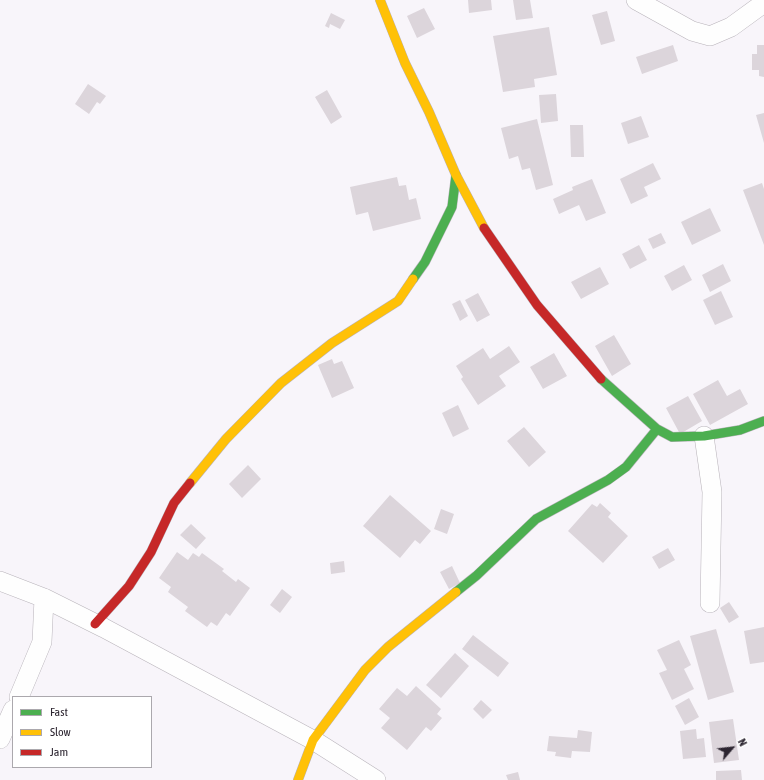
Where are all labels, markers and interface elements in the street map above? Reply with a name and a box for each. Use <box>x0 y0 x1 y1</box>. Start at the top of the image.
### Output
legend <box>12 696 152 768</box>
text: Fast <box>50 705 68 719</box>
text: Slow <box>50 725 71 739</box>
north arrow <box>712 728 752 768</box>
text: N <box>736 737 749 748</box>
text: Jam <box>50 745 68 759</box>

